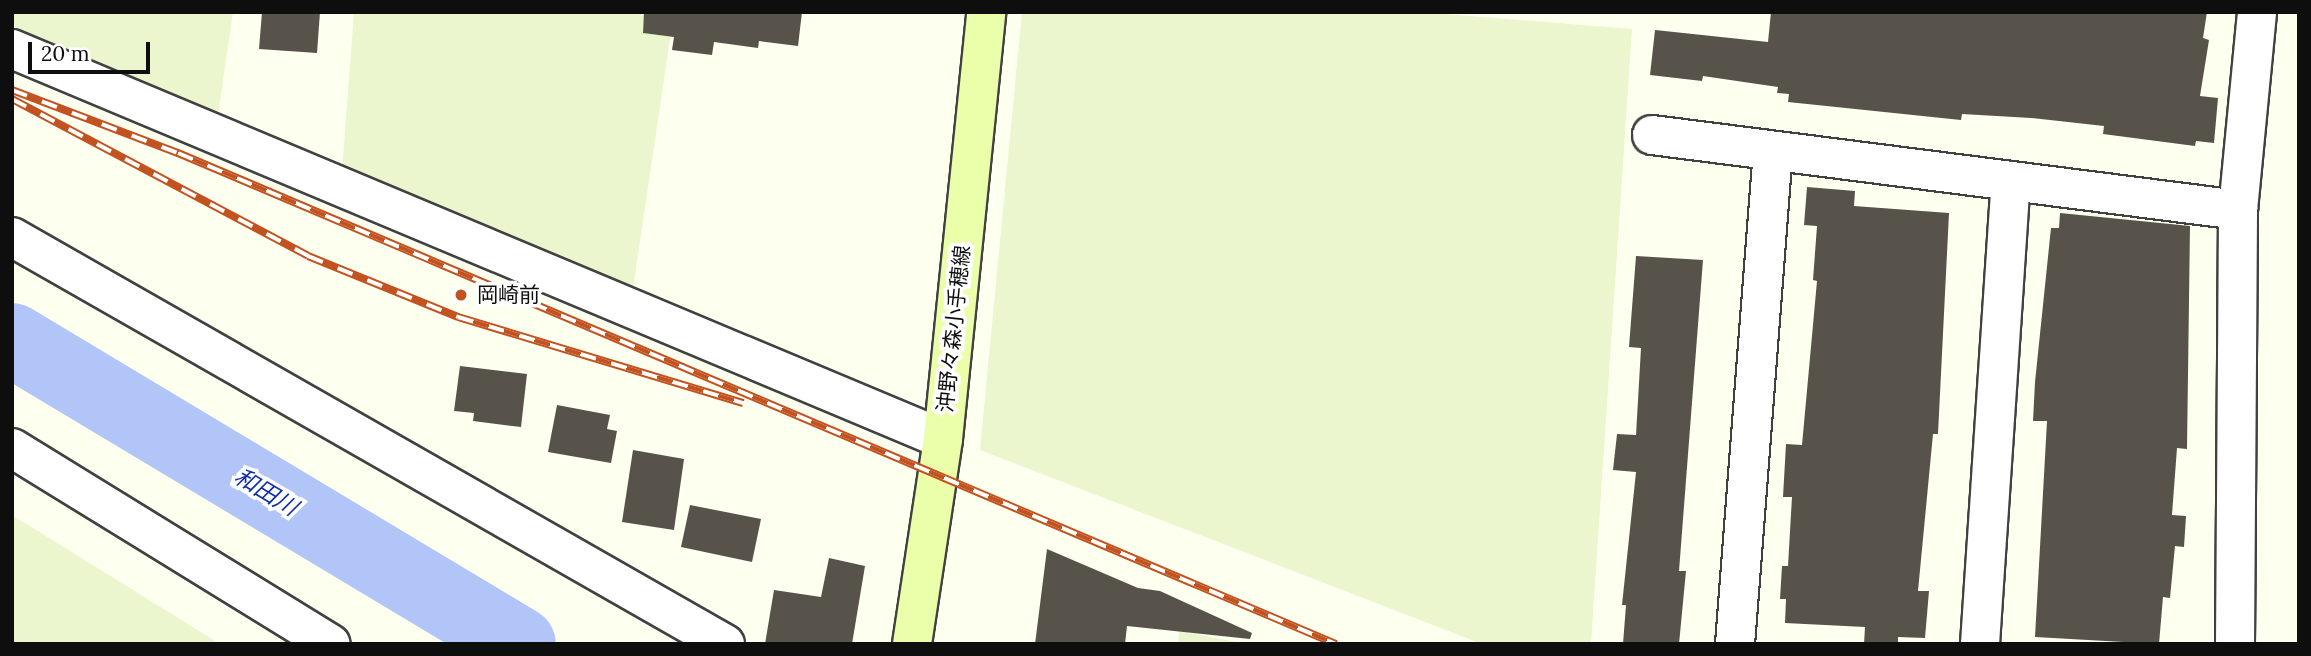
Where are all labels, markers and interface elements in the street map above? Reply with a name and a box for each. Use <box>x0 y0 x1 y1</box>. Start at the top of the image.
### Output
scale bar <box>32 28 154 72</box>
text: 20 m <box>41 40 90 67</box>
street label: 沖野々森小手穂線 <box>933 244 975 414</box>
place label: 岡崎前 <box>477 282 540 308</box>
marker: 岡崎前 <box>451 285 471 305</box>
water label: 和田川 <box>229 462 303 522</box>

